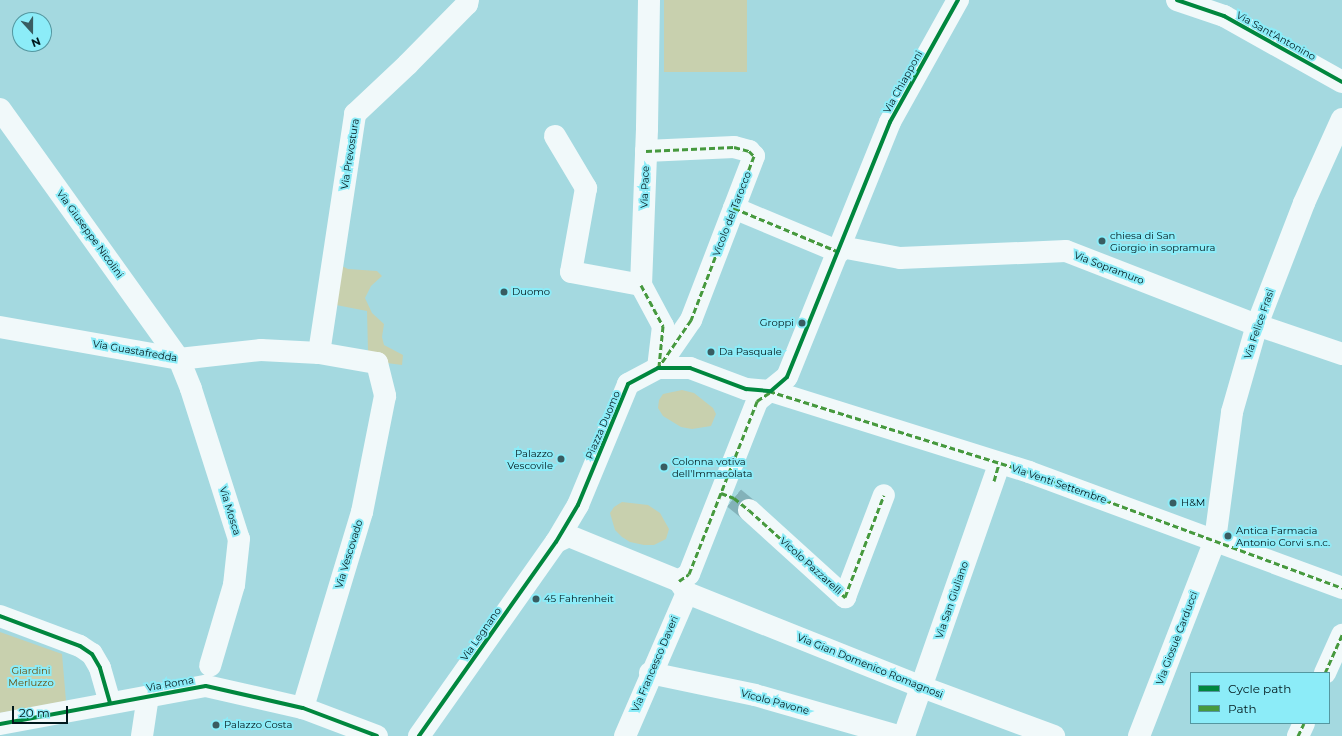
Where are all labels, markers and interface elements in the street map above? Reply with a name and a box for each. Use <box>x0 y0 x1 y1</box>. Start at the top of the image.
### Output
street label: Via Sant'Antonino <box>1234 9 1318 63</box>
north arrow <box>12 12 52 52</box>
text: N <box>29 34 43 50</box>
street label: Via Chiapponi <box>881 49 925 115</box>
street label: Via Prevostura <box>338 118 362 190</box>
street label: Via Pace <box>638 166 652 208</box>
street label: Vicolo del Tarocco <box>710 170 754 258</box>
street label: Via Giuseppe Nicolini <box>54 188 126 280</box>
place label: chiesa di San Giorgio in sopramura <box>1110 229 1215 252</box>
marker: chiesa di San Giorgio in sopramura <box>1097 236 1107 246</box>
street label: Via Sopramuro <box>1072 249 1146 287</box>
place label: Duomo <box>512 286 550 298</box>
marker: Duomo <box>499 287 509 297</box>
street label: Via Felice Frasi <box>1241 287 1277 361</box>
place label: Groppi <box>760 317 794 329</box>
marker: Groppi <box>797 318 807 328</box>
street label: Via Guastafredda <box>92 338 178 364</box>
place label: Da Pasquale <box>719 346 782 358</box>
marker: Da Pasquale <box>706 347 716 357</box>
street label: Piazza Duomo <box>583 389 623 461</box>
place label: Palazzo Vescovile <box>507 447 553 470</box>
marker: Palazzo Vescovile <box>556 454 566 464</box>
place label: Colonna votiva dell'Immacolata <box>672 455 753 478</box>
marker: Colonna votiva dell'Immacolata <box>659 462 669 472</box>
street label: Via Venti Settembre <box>1010 462 1108 506</box>
street label: Via Mosca <box>217 485 243 537</box>
place label: H&M <box>1181 497 1205 509</box>
marker: H&M <box>1168 498 1178 508</box>
street label: Via Vescovado <box>333 518 365 590</box>
place label: Antica Farmacia Antonio Corvi s.n.c. <box>1236 524 1330 548</box>
marker: Antica Farmacia Antonio Corvi s.n.c. <box>1223 531 1233 541</box>
street label: Vicolo Pazzarelli <box>777 535 845 597</box>
street label: Via San Giuliano <box>933 560 971 640</box>
street label: Via Giosuè Carducci <box>1154 590 1200 686</box>
place label: 45 Fahrenheit <box>544 593 614 605</box>
marker: 45 Fahrenheit <box>531 594 541 604</box>
street label: Via Legnano <box>458 605 504 663</box>
street label: Via Francesco Daveri <box>629 614 681 714</box>
street label: Via Gian Domenico Romagnosi <box>795 631 945 701</box>
park label: Giardini Merluzzo <box>8 664 54 688</box>
legend <box>1190 672 1330 724</box>
street label: Via Roma <box>145 674 195 694</box>
text: Cycle path <box>1228 681 1291 696</box>
street label: Vicolo Pavone <box>740 687 810 717</box>
scale bar <box>14 698 70 724</box>
text: Path <box>1228 701 1257 716</box>
text: 20 m <box>19 705 50 720</box>
place label: Palazzo Costa <box>224 719 292 731</box>
marker: Palazzo Costa <box>211 720 221 730</box>

